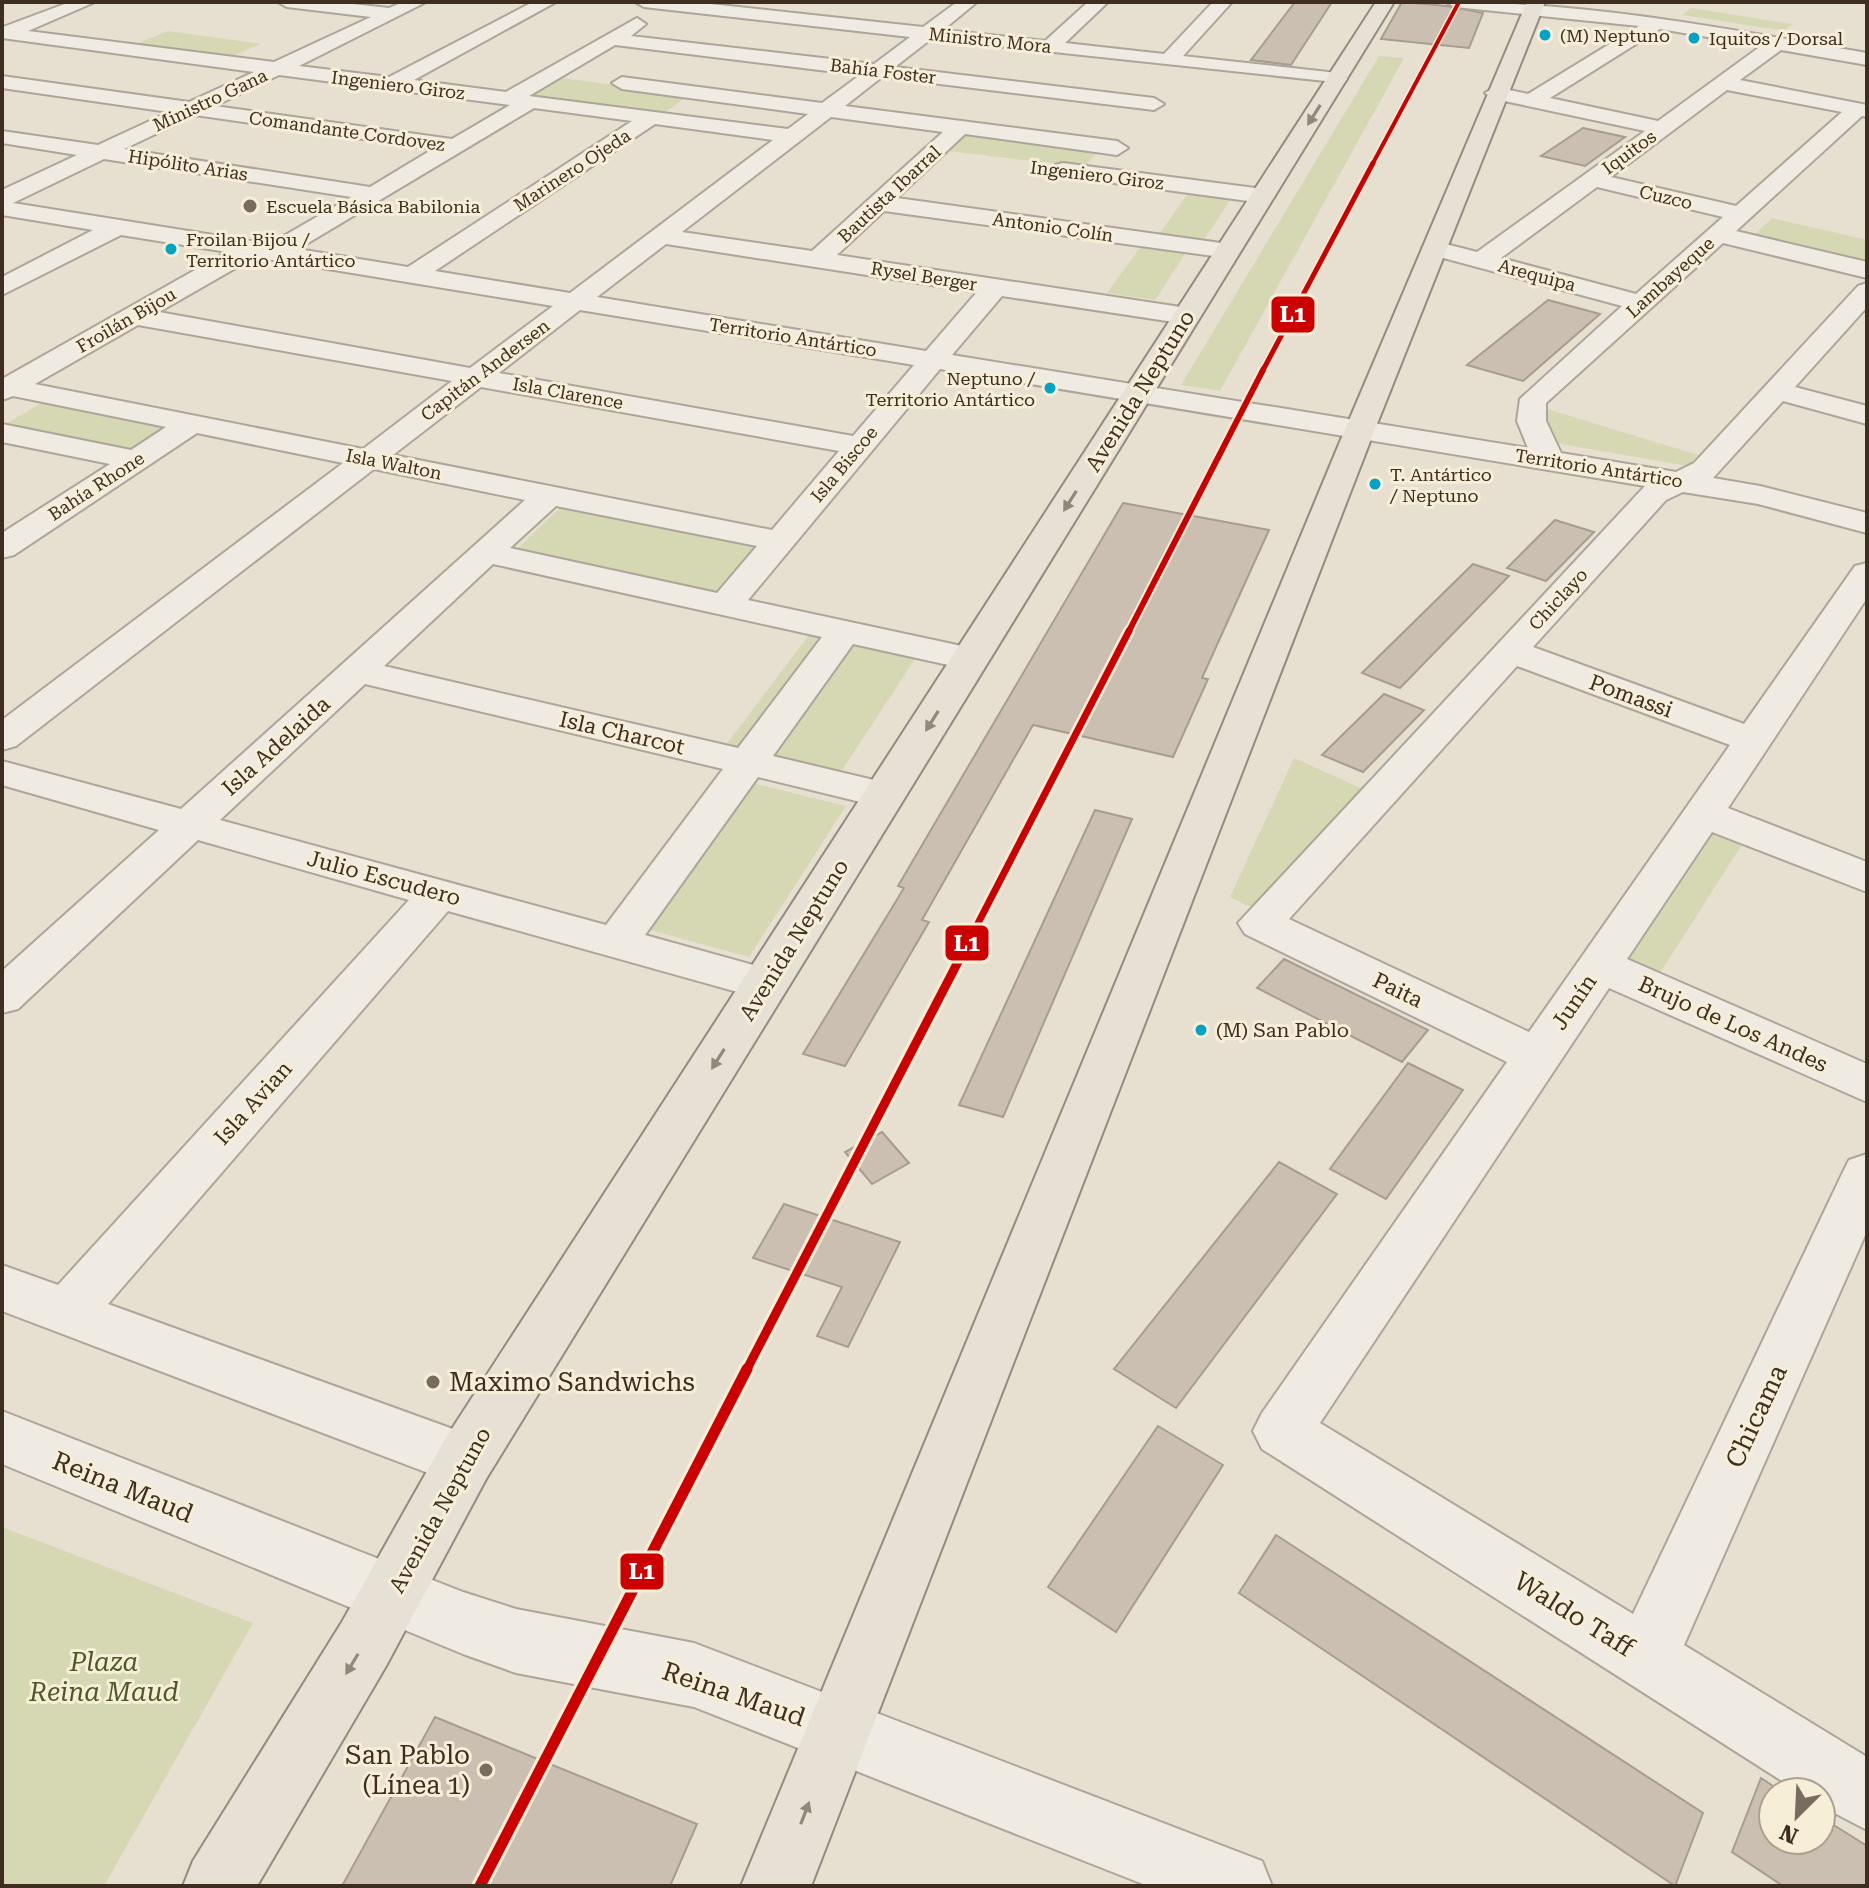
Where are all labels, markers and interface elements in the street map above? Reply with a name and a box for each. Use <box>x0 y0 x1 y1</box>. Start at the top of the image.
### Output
street label: Ministro Mora <box>928 23 1053 57</box>
place label: (M) Neptuno <box>1560 25 1670 46</box>
marker: (M) Neptuno <box>1537 27 1553 43</box>
place label: Iquitos / Dorsal <box>1709 28 1843 49</box>
marker: Iquitos / Dorsal <box>1686 30 1702 46</box>
street label: Bahía Foster <box>829 54 937 88</box>
street label: Ministro Gana <box>149 64 271 136</box>
street label: Ingeniero Giroz <box>330 66 467 104</box>
one-way arrow <box>1307 104 1321 126</box>
street label: Comandante Cordovez <box>248 107 447 155</box>
street label: Marinero Ojeda <box>510 124 635 216</box>
street label: Iquitos <box>1598 126 1660 178</box>
street label: Bautista Ibarral <box>833 141 945 247</box>
street label: Hipólito Arias <box>127 145 249 185</box>
street label: Ingeniero Giroz <box>1029 156 1166 194</box>
street label: Cuzco <box>1637 181 1695 213</box>
place label: Escuela Básica Babilonia <box>266 196 480 217</box>
marker: Escuela Básica Babilonia <box>241 197 259 215</box>
street label: Antonio Colín <box>991 208 1115 246</box>
place label: Froilan Bijou / Territorio Antártico <box>186 229 355 271</box>
street label: Lambayeque <box>1622 232 1718 322</box>
marker: Froilan Bijou / Territorio Antártico <box>163 241 179 257</box>
street label: Arequipa <box>1496 255 1578 295</box>
street label: Rysel Berger <box>869 257 979 295</box>
street label: Froilán Bijou <box>72 283 180 357</box>
line badge: L1 <box>1270 295 1316 334</box>
text: L1 <box>1280 302 1306 327</box>
street label: Avenida Neptuno <box>1080 306 1200 476</box>
street label: Territorio Antártico <box>708 313 878 361</box>
street label: Capitán Andersen <box>417 315 554 425</box>
place label: Neptuno / Territorio Antártico <box>866 368 1035 410</box>
street label: Isla Clarence <box>511 373 625 413</box>
marker: Neptuno / Territorio Antártico <box>1042 380 1058 396</box>
street label: Isla Biscoe <box>806 422 882 506</box>
street label: Isla Walton <box>344 444 444 484</box>
street label: Territorio Antártico <box>1514 444 1684 492</box>
street label: Bahía Rhone <box>44 447 148 525</box>
place label: T. Antártico / Neptuno <box>1389 464 1492 506</box>
marker: T. Antártico / Neptuno <box>1367 476 1383 492</box>
one-way arrow <box>1064 490 1078 512</box>
street label: Chiclayo <box>1524 564 1592 634</box>
street label: Pomassi <box>1586 669 1676 723</box>
street label: Isla Adelaida <box>217 691 335 801</box>
street label: Isla Charcot <box>557 706 687 760</box>
one-way arrow <box>925 710 939 732</box>
street label: Julio Escudero <box>304 845 464 911</box>
street label: Avenida Neptuno <box>734 855 854 1025</box>
line badge: L1 <box>944 924 990 962</box>
text: L1 <box>954 931 980 956</box>
street label: Paita <box>1369 967 1427 1013</box>
street label: Junín <box>1547 970 1601 1034</box>
street label: Brujo de Los Andes <box>1635 971 1831 1077</box>
place label: (M) San Pablo <box>1216 1018 1349 1042</box>
marker: (M) San Pablo <box>1193 1022 1209 1038</box>
one-way arrow <box>711 1049 726 1070</box>
street label: Isla Avian <box>209 1056 297 1150</box>
street label: Chicama <box>1719 1360 1793 1472</box>
place label: Maximo Sandwichs <box>449 1367 695 1397</box>
marker: Maximo Sandwichs <box>424 1373 442 1391</box>
street label: Avenida Neptuno <box>384 1423 496 1597</box>
street label: Reina Maud <box>48 1445 198 1529</box>
line badge: L1 <box>619 1552 665 1591</box>
text: L1 <box>629 1559 655 1584</box>
street label: Waldo Taff <box>1509 1565 1640 1663</box>
park label: Plaza Reina Maud <box>28 1647 179 1707</box>
one-way arrow <box>345 1653 359 1675</box>
street label: Reina Maud <box>659 1656 810 1733</box>
place label: San Pablo (Línea 1) <box>345 1740 470 1800</box>
marker: San Pablo (Línea 1) <box>477 1761 495 1779</box>
north arrow <box>1757 1776 1837 1856</box>
one-way arrow <box>799 1801 812 1825</box>
text: N <box>1776 1819 1802 1849</box>

